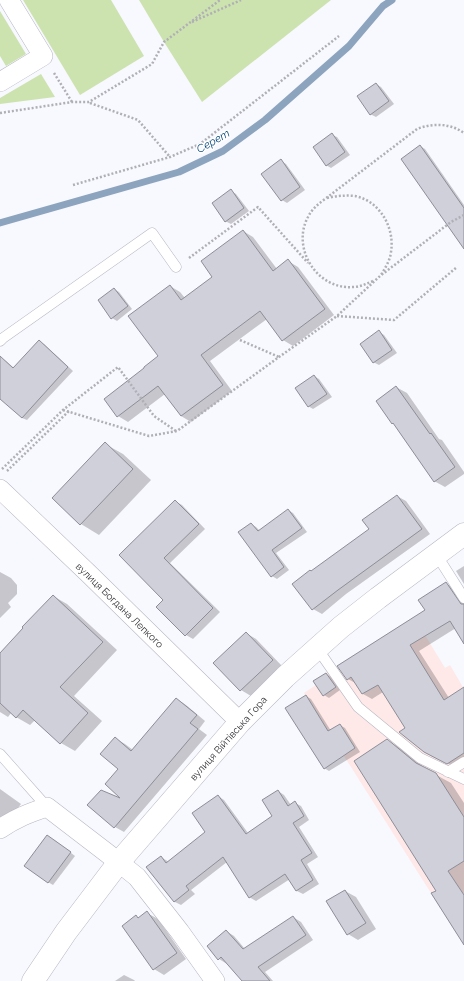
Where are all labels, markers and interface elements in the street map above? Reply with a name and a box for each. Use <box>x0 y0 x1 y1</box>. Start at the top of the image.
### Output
water label: Серет <box>194 127 232 156</box>
street label: вулиця Богдана Лепкого <box>74 561 166 650</box>
street label: вулиця Війтівська Гора <box>188 694 269 783</box>

